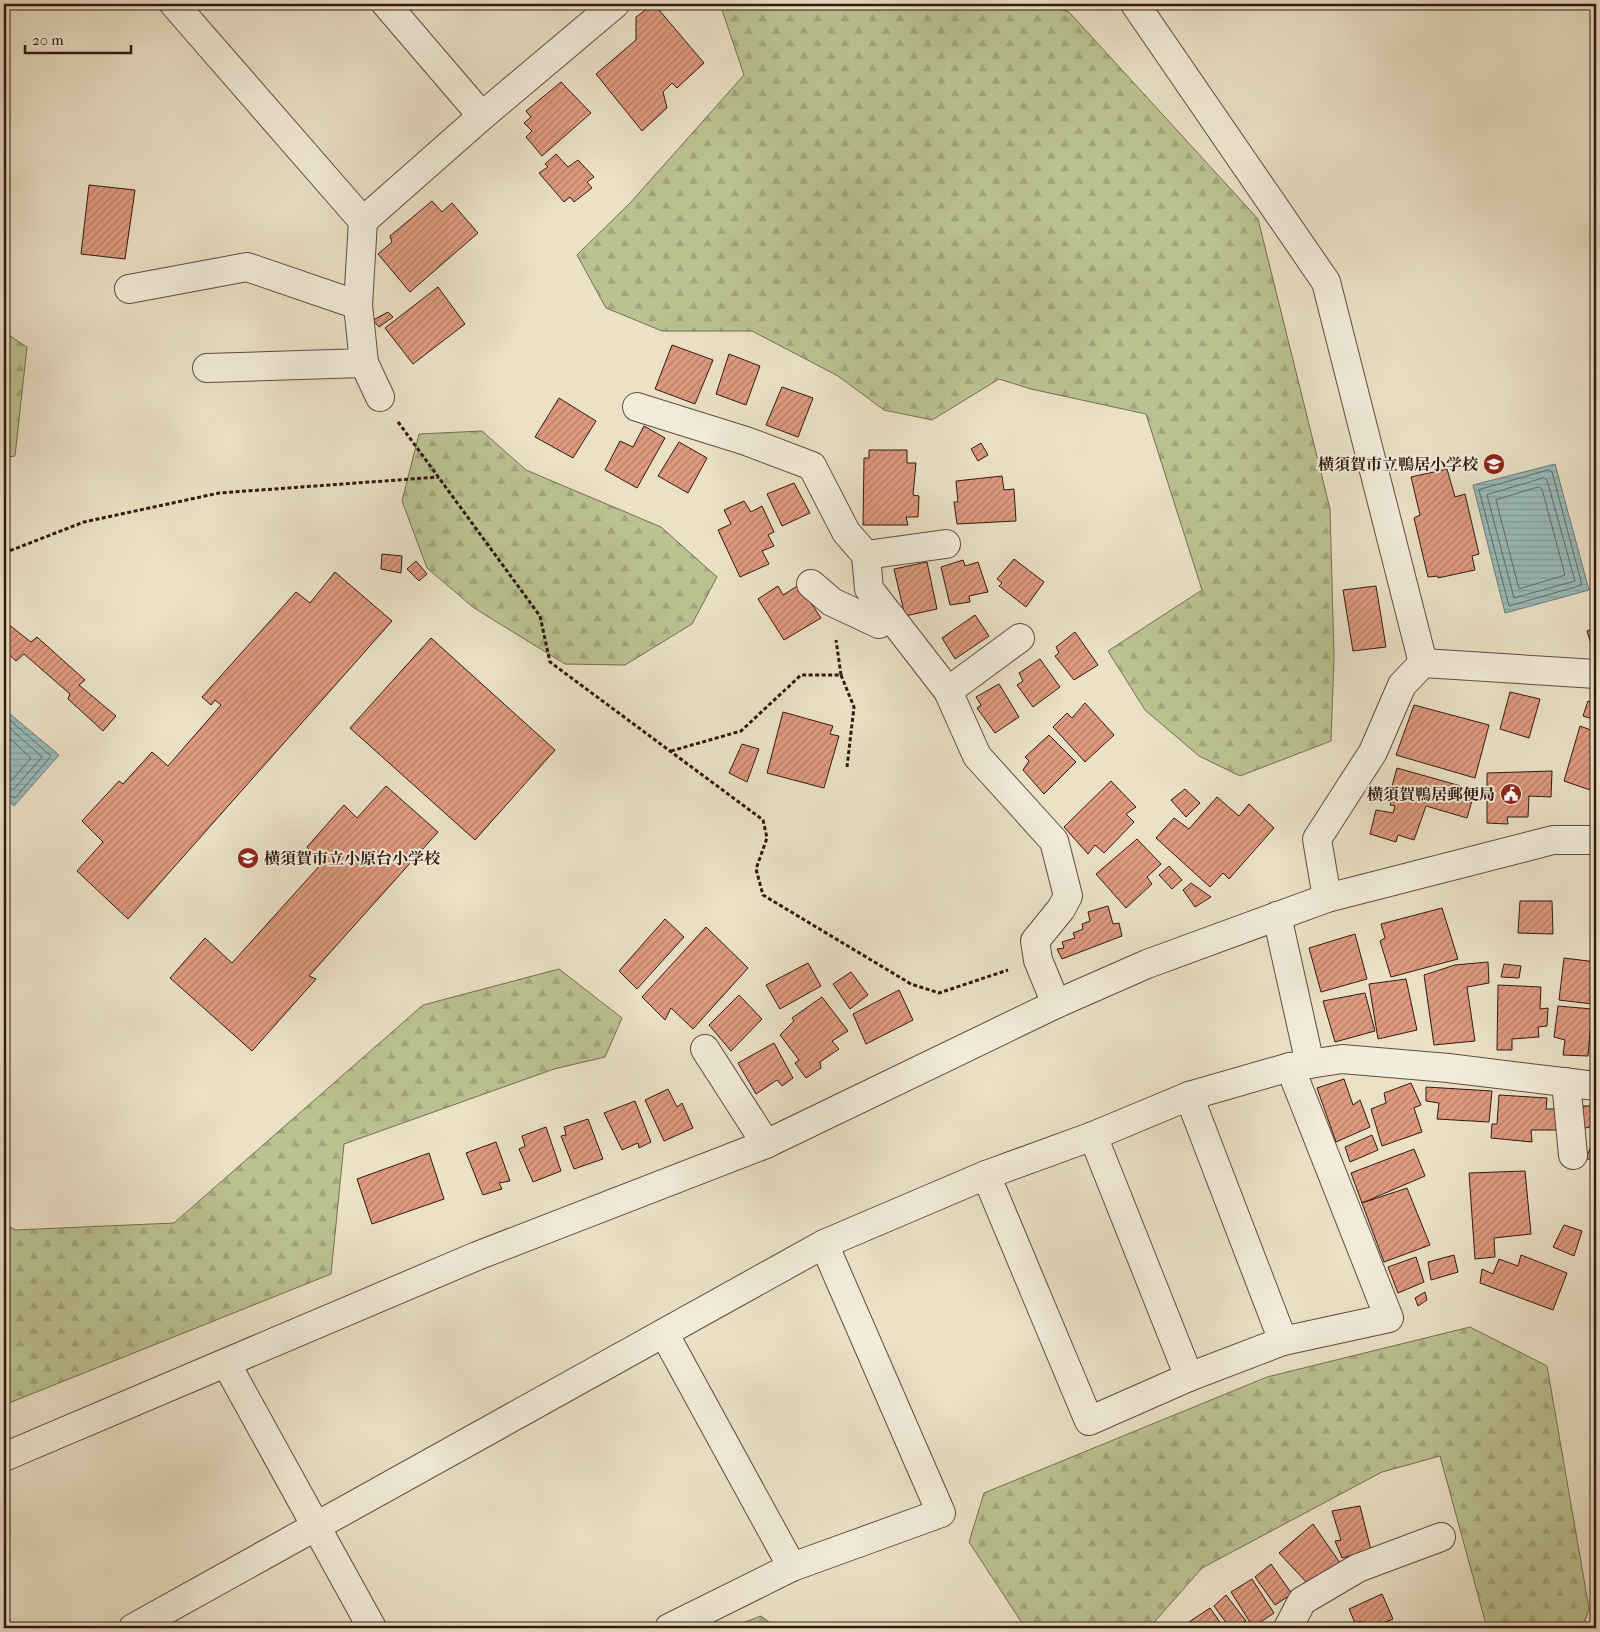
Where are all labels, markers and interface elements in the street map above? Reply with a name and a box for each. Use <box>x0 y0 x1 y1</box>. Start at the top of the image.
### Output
scale bar <box>25 22 131 54</box>
text: 20 m <box>32 31 64 49</box>
school or university icon: 横須賀市立鴨居小学校 <box>1482 452 1506 476</box>
place label: 横須賀市立鴨居小学校 <box>1318 455 1479 474</box>
public building icon: 横須賀鴨居郵便局 <box>1499 782 1523 806</box>
place label: 横須賀鴨居郵便局 <box>1367 785 1495 804</box>
school or university icon: 横須賀市立小原台小学校 <box>236 846 260 870</box>
place label: 横須賀市立小原台小学校 <box>264 849 441 868</box>

